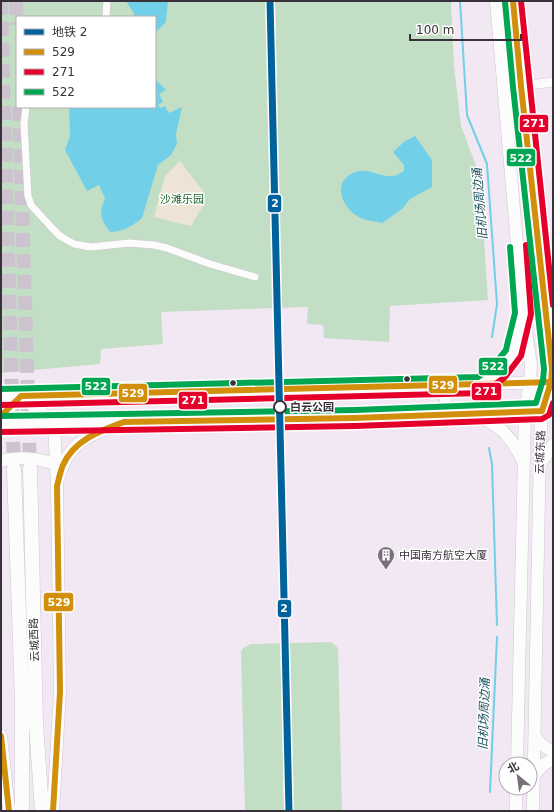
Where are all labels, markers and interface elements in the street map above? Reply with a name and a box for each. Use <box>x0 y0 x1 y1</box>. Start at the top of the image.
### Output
legend <box>16 16 156 108</box>
scale bar <box>410 16 521 42</box>
text: 100 m <box>416 23 454 37</box>
text: 地铁 2 <box>52 25 87 39</box>
text: 529 <box>52 45 75 59</box>
text: 271 <box>52 65 75 79</box>
text: 522 <box>52 85 75 99</box>
line badge: 271 <box>519 114 549 133</box>
text: 271 <box>523 117 545 130</box>
line badge: 522 <box>506 148 536 167</box>
text: 522 <box>510 152 532 165</box>
water label: 旧机场周边涌 <box>470 166 490 240</box>
park label: 沙滩乐园 <box>160 193 204 206</box>
line badge: 2 <box>267 194 282 213</box>
text: 2 <box>271 197 279 210</box>
line badge: 522 <box>478 357 508 376</box>
text: 522 <box>482 360 504 373</box>
unlabelled marker <box>402 374 412 384</box>
line badge: 529 <box>428 375 458 394</box>
line badge: 522 <box>81 377 111 396</box>
unlabelled marker <box>228 378 238 388</box>
text: 529 <box>432 379 454 392</box>
text: 522 <box>85 380 107 393</box>
line badge: 271 <box>471 382 502 401</box>
line badge: 529 <box>118 383 148 403</box>
text: 271 <box>475 385 497 398</box>
text: 529 <box>122 387 144 400</box>
line badge: 271 <box>178 391 208 410</box>
text: 271 <box>182 394 204 407</box>
marker: 白云公园 <box>273 400 287 414</box>
place label: 白云公园 <box>290 401 334 414</box>
street label: 云城东路 <box>533 430 548 474</box>
building icon: 中国南方航空大厦 <box>376 545 396 570</box>
place label: 中国南方航空大厦 <box>399 549 487 562</box>
line badge: 529 <box>43 592 74 612</box>
text: 529 <box>48 596 70 609</box>
line badge: 2 <box>277 599 292 618</box>
text: 2 <box>280 602 288 615</box>
street label: 云城西路 <box>27 618 42 662</box>
water label: 旧机场周边涌 <box>476 676 492 750</box>
north arrow <box>498 756 538 796</box>
text: 北 <box>505 759 521 776</box>

